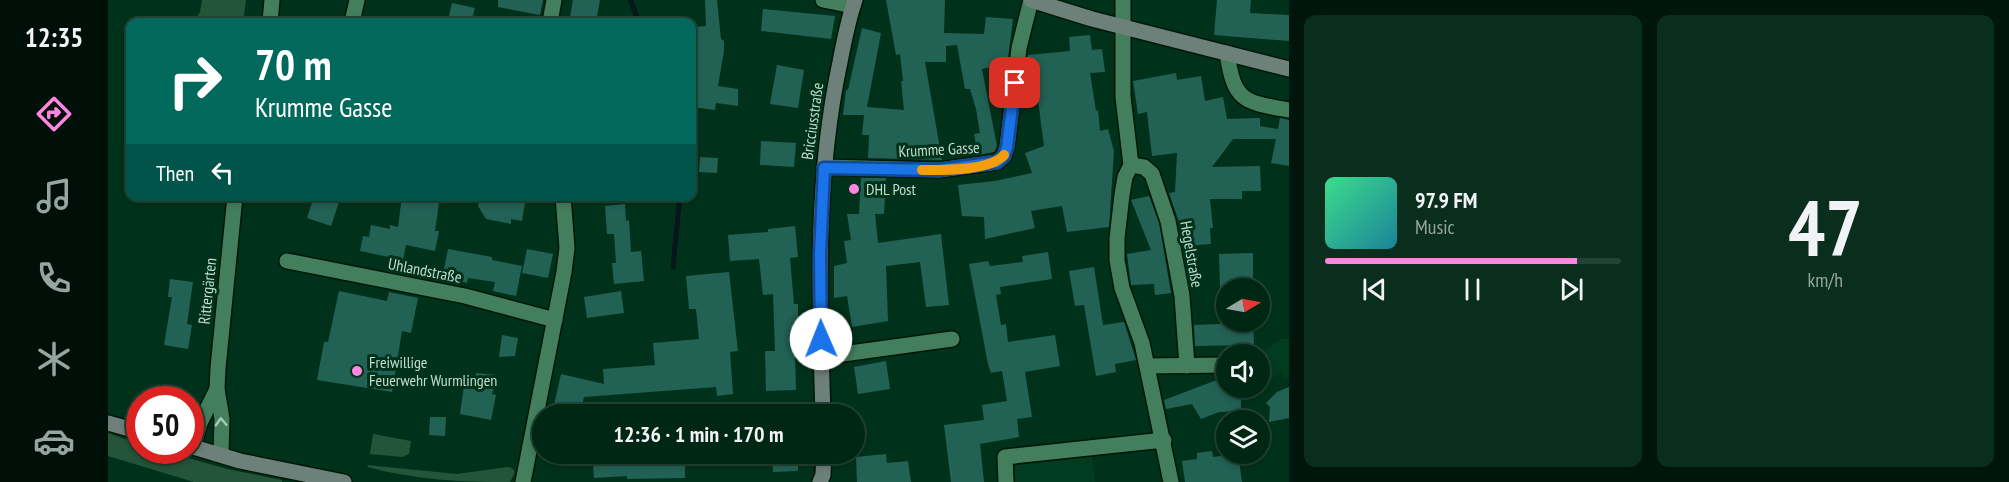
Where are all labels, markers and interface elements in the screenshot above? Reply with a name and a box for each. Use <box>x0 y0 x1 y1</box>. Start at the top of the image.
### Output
text: 12:35 <box>25 20 83 54</box>
text: 70 m <box>255 37 332 92</box>
icon: right <box>156 42 234 120</box>
pin <box>989 57 1040 108</box>
icon: arrive <box>998 66 1031 99</box>
street label: Bricciusstraße <box>797 81 827 161</box>
text: Krumme Gasse <box>255 90 392 124</box>
icon: directions <box>33 93 75 135</box>
street label: Krumme Gasse <box>898 137 980 161</box>
icon: left <box>206 156 239 189</box>
text: Then <box>156 159 194 187</box>
icon: music <box>33 175 75 217</box>
text: 47 <box>1788 177 1863 278</box>
place label: DHL Post <box>866 179 917 199</box>
marker: DHL Post <box>847 182 861 196</box>
text: 97.9 FM <box>1415 186 1477 214</box>
text: Music <box>1415 214 1455 240</box>
street label: Hegelstraße <box>1176 219 1208 289</box>
street label: Uhlandstraße <box>387 253 463 287</box>
icon: phone <box>33 257 75 299</box>
street label: Rittergärten <box>194 257 220 325</box>
text: km/h <box>1808 267 1843 293</box>
icon: previous <box>1358 273 1391 306</box>
icon: pause <box>1456 273 1489 306</box>
icon: next <box>1555 273 1588 306</box>
north arrow <box>1216 278 1270 332</box>
map controls <box>1216 278 1270 464</box>
position arrow <box>789 307 853 371</box>
icon: climate <box>33 338 75 380</box>
button: sound <box>1216 344 1270 398</box>
place label: Freiwillige Feuerwehr Wurmlingen <box>369 352 497 390</box>
marker: Freiwillige Feuerwehr Wurmlingen <box>350 364 364 378</box>
speed limit sign: 50 <box>126 386 204 464</box>
button: layers <box>1216 410 1270 464</box>
one-way arrow <box>215 417 227 426</box>
icon: car <box>33 420 75 462</box>
text: 12:36 · 1 min · 170 m <box>613 420 784 448</box>

